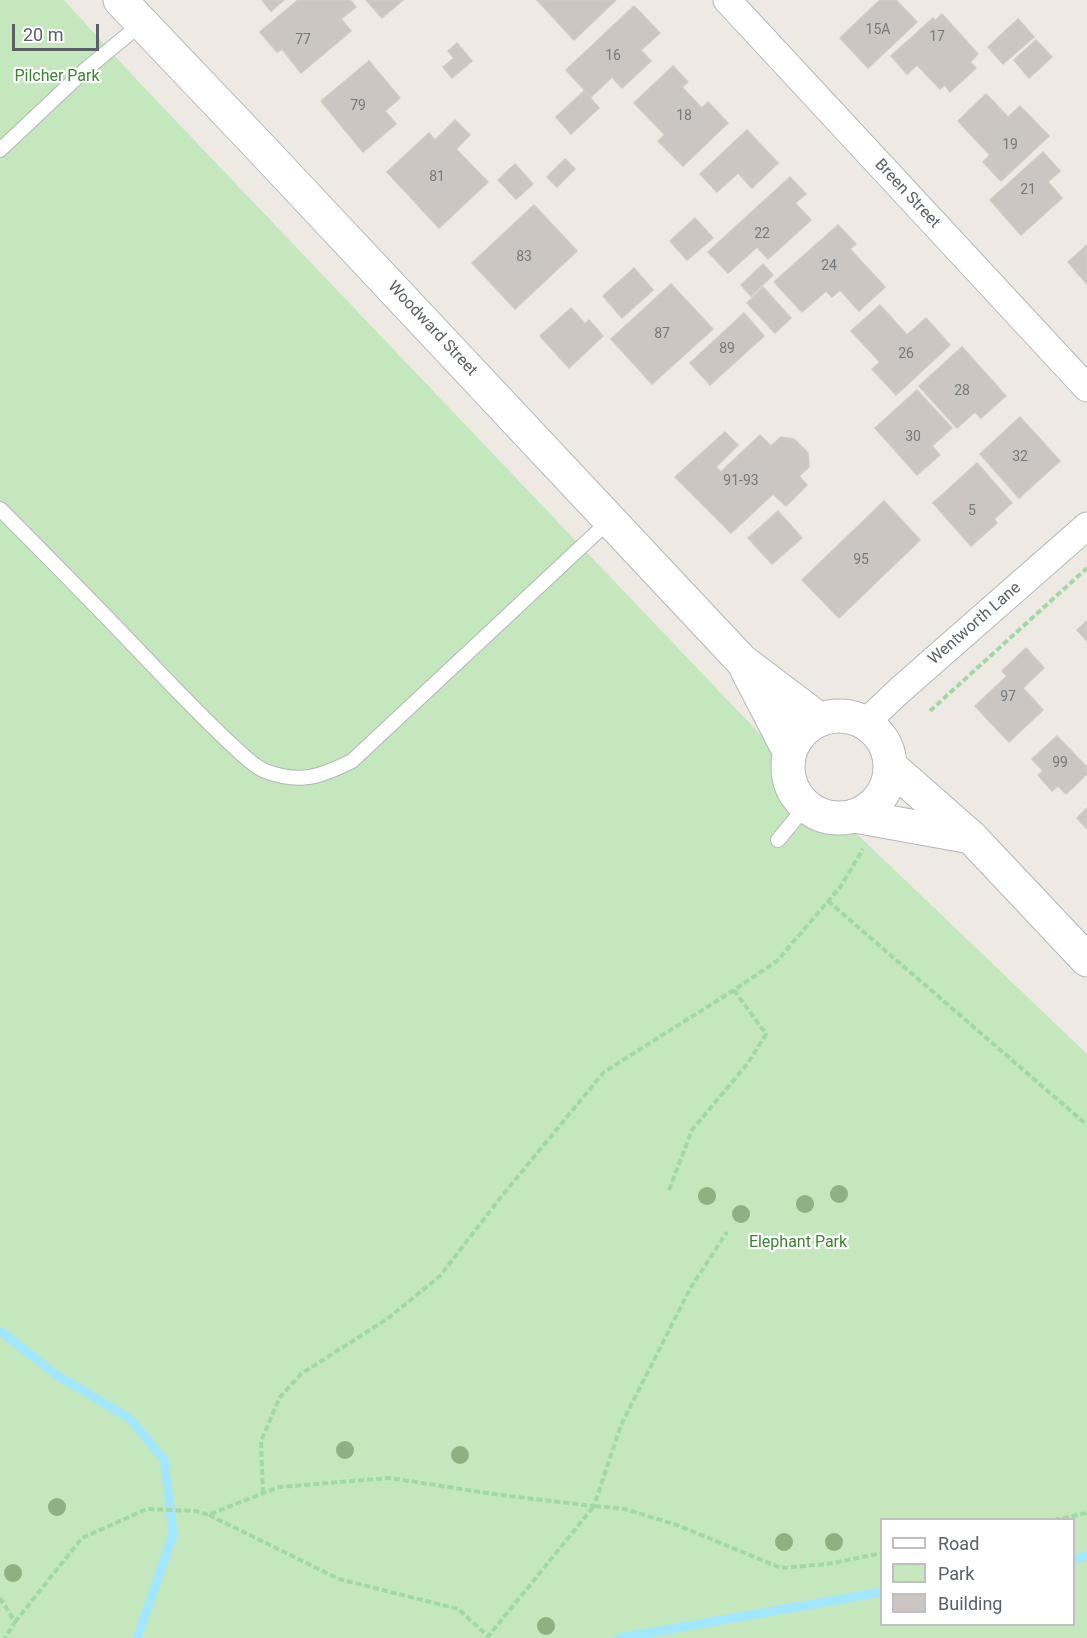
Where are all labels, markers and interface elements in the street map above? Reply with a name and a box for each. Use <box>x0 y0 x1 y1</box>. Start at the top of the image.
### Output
scale bar <box>15 12 102 50</box>
house number: 15A <box>866 22 890 38</box>
text: 20 m <box>23 24 63 45</box>
house number: 17 <box>929 29 945 45</box>
house number: 77 <box>295 32 311 48</box>
house number: 16 <box>605 48 621 64</box>
park label: Pilcher Park <box>14 67 100 87</box>
house number: 79 <box>350 98 366 114</box>
house number: 18 <box>676 108 692 124</box>
house number: 19 <box>1002 137 1018 153</box>
street label: Breen Street <box>870 156 944 232</box>
house number: 81 <box>429 169 445 185</box>
house number: 21 <box>1020 182 1036 198</box>
house number: 22 <box>754 226 770 242</box>
house number: 83 <box>516 249 532 265</box>
house number: 24 <box>821 258 837 274</box>
street label: Woodward Street <box>383 278 481 380</box>
house number: 87 <box>654 326 670 342</box>
house number: 89 <box>719 341 735 357</box>
house number: 26 <box>898 346 914 362</box>
house number: 28 <box>954 383 970 399</box>
house number: 30 <box>905 429 921 445</box>
house number: 32 <box>1012 449 1028 465</box>
house number: 91-93 <box>723 473 759 489</box>
house number: 5 <box>968 503 976 519</box>
house number: 95 <box>853 552 869 568</box>
street label: Wentworth Lane <box>925 579 1025 669</box>
house number: 97 <box>1000 689 1016 705</box>
house number: 99 <box>1052 755 1068 771</box>
park label: Elephant Park <box>749 1233 847 1253</box>
legend <box>880 1518 1075 1626</box>
text: Road <box>938 1533 979 1554</box>
text: Park <box>938 1563 974 1584</box>
text: Building <box>938 1593 1002 1614</box>

